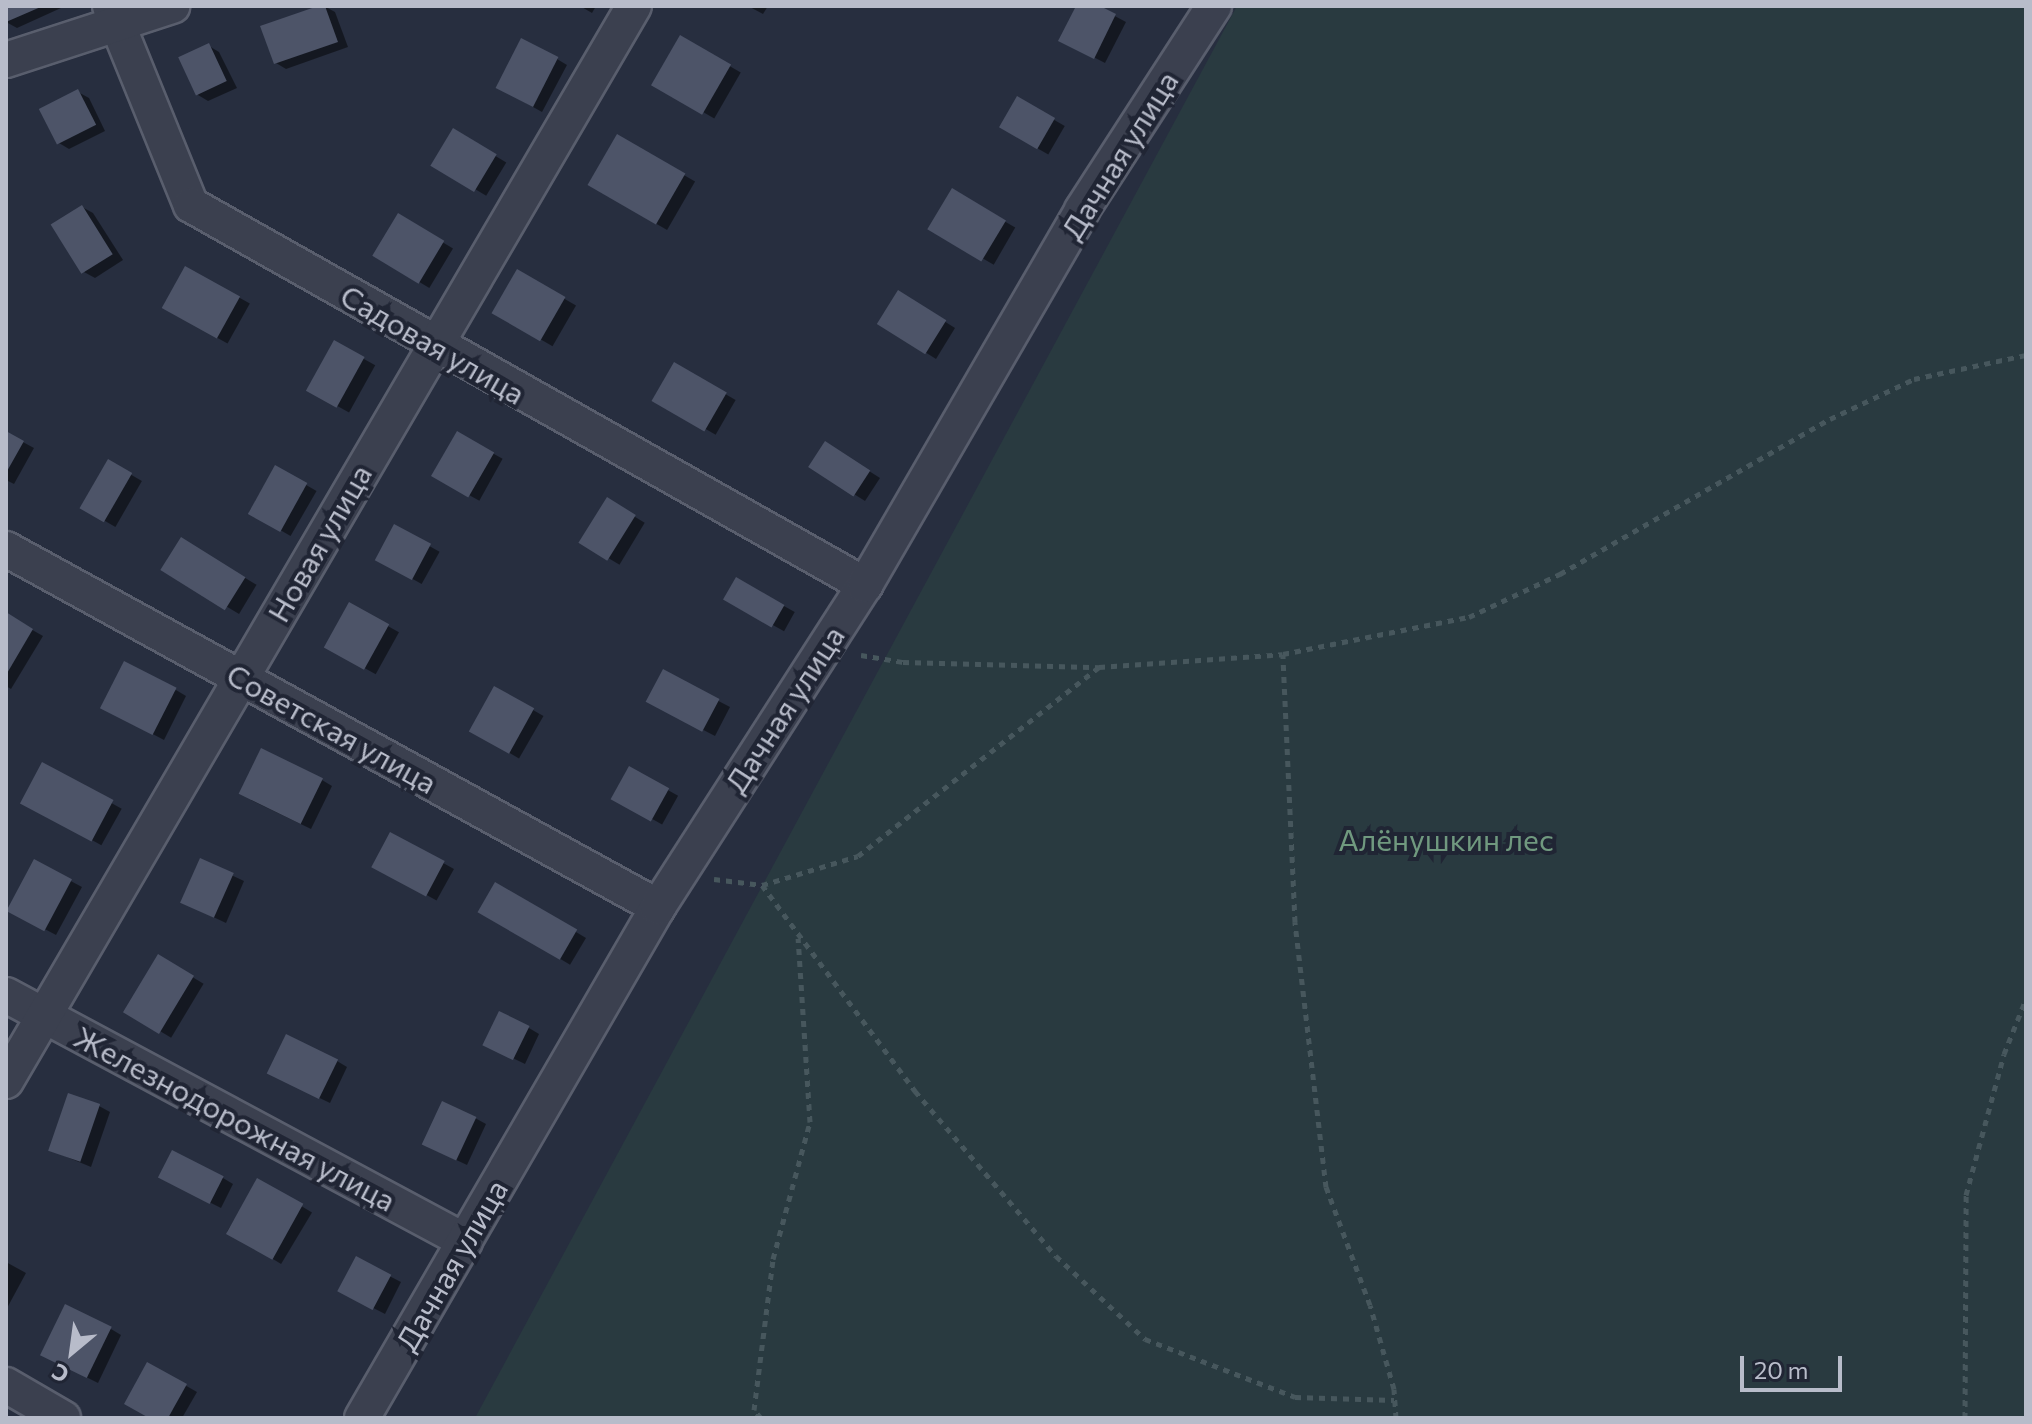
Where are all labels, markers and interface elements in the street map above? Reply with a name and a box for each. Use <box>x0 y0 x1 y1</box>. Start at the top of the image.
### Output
street label: Дачная улица <box>1053 64 1185 246</box>
street label: Садовая улица <box>335 277 531 411</box>
street label: Новая улица <box>260 458 378 628</box>
street label: Дачная улица <box>717 619 851 799</box>
street label: Советская улица <box>221 656 443 800</box>
park label: Алёнушкин лес <box>1338 821 1554 857</box>
street label: Железнодорожная улица <box>68 1018 402 1218</box>
street label: Дачная улица <box>388 1173 514 1357</box>
north arrow <box>32 1312 112 1392</box>
scale bar <box>1744 1340 1846 1390</box>
text: 20 m <box>1754 1355 1808 1384</box>
text: С <box>47 1358 73 1389</box>

